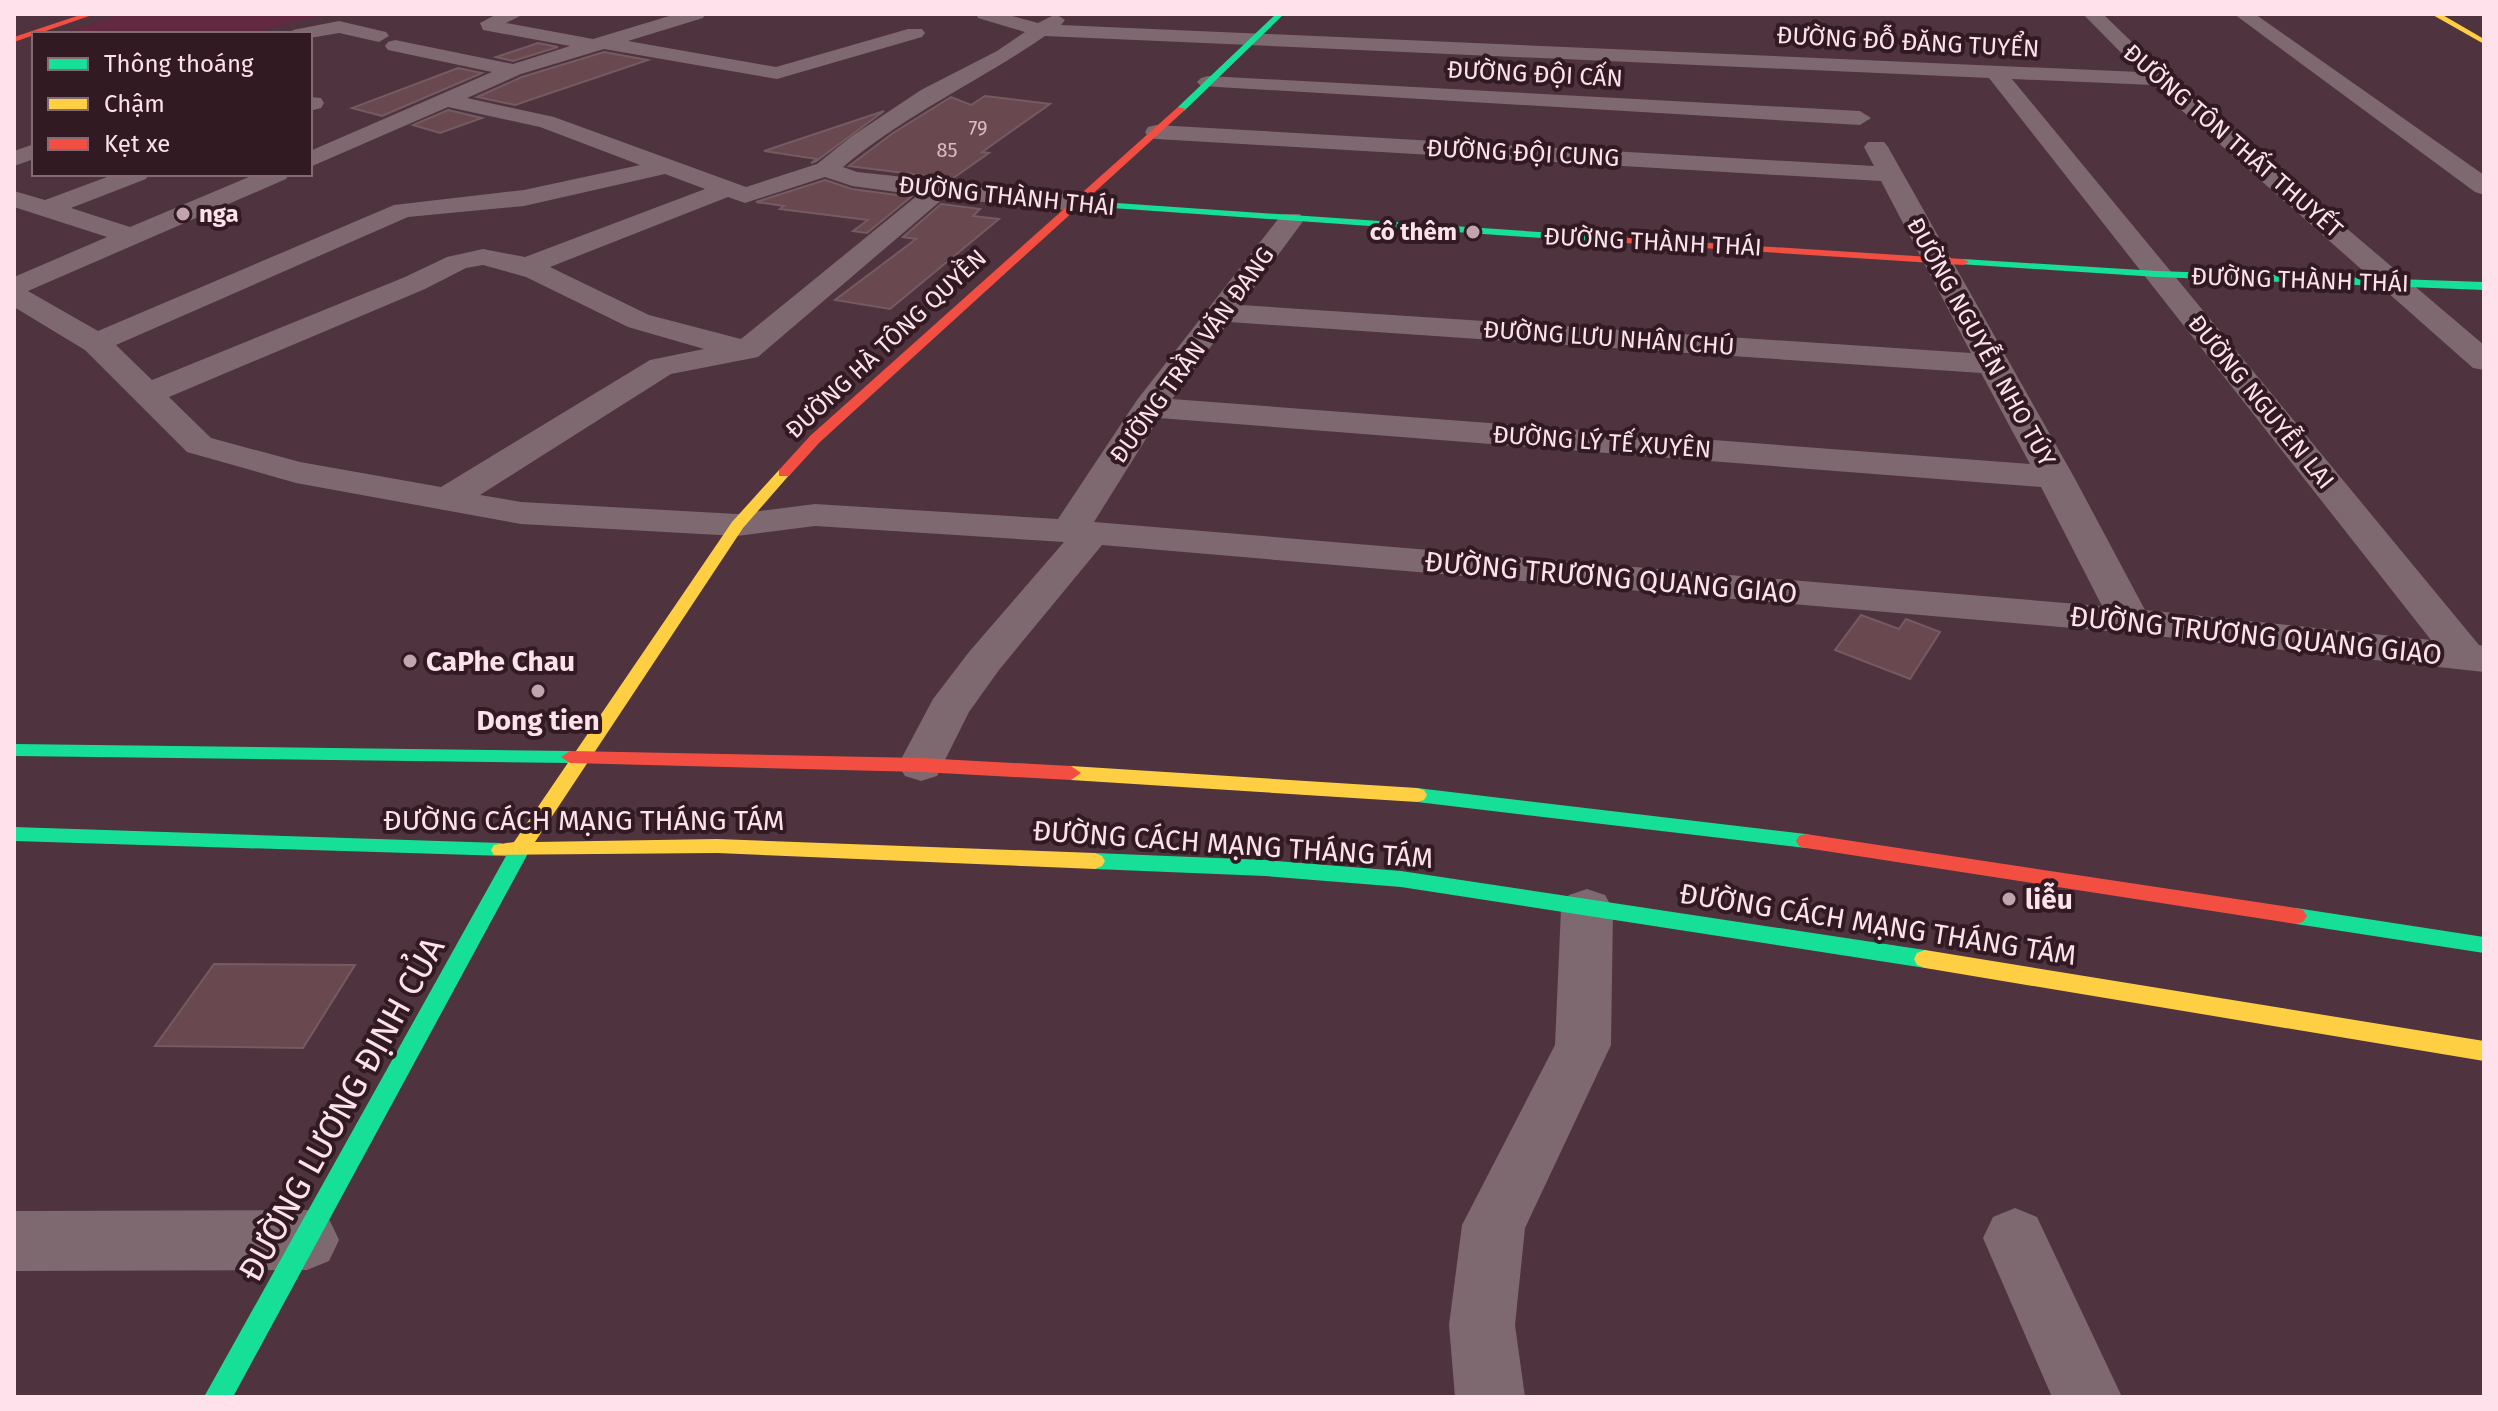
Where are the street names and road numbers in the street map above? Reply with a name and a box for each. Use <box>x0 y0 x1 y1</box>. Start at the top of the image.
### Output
street label: ĐƯỜNG ĐỖ ĐĂNG TUYỂN <box>1776 17 2040 63</box>
street label: ĐƯỜNG TÔN THẤT THUYẾT <box>2118 36 2350 244</box>
street label: ĐƯỜNG ĐỘI CẤN <box>1446 52 1624 93</box>
street label: ĐƯỜNG ĐỘI CUNG <box>1426 133 1620 172</box>
street label: ĐƯỜNG THÀNH THÁI <box>897 170 1117 221</box>
street label: ĐƯỜNG NGUYỄN NHO TÚY <box>1901 211 2064 472</box>
street label: ĐƯỜNG THÀNH THÁI <box>1544 221 1762 262</box>
street label: ĐƯỜNG TRẦN VĂN ĐANG <box>1102 240 1280 469</box>
street label: ĐƯỜNG HÀ TÔNG QUYỀN <box>778 242 992 444</box>
street label: ĐƯỜNG THÀNH THÁI <box>2191 261 2409 298</box>
street label: ĐƯỜNG NGUYỄN LAI <box>2182 308 2342 495</box>
street label: ĐƯỜNG LƯU NHÂN CHÚ <box>1483 314 1735 361</box>
street label: ĐƯỜNG LÝ TẾ XUYÊN <box>1492 417 1712 464</box>
street label: ĐƯỜNG TRƯƠNG QUANG GIAO <box>1423 545 1799 610</box>
street label: ĐƯỜNG TRƯƠNG QUANG GIAO <box>2068 600 2444 671</box>
street label: ĐƯỜNG CÁCH MẠNG THÁNG TÁM <box>383 804 785 837</box>
street label: ĐƯỜNG CÁCH MẠNG THÁNG TÁM <box>1032 814 1434 875</box>
street label: ĐƯỜNG CÁCH MẠNG THÁNG TÁM <box>1677 877 2079 972</box>
street label: ĐƯỜNG LƯƠNG ĐỊNH CỦA <box>228 929 453 1288</box>

